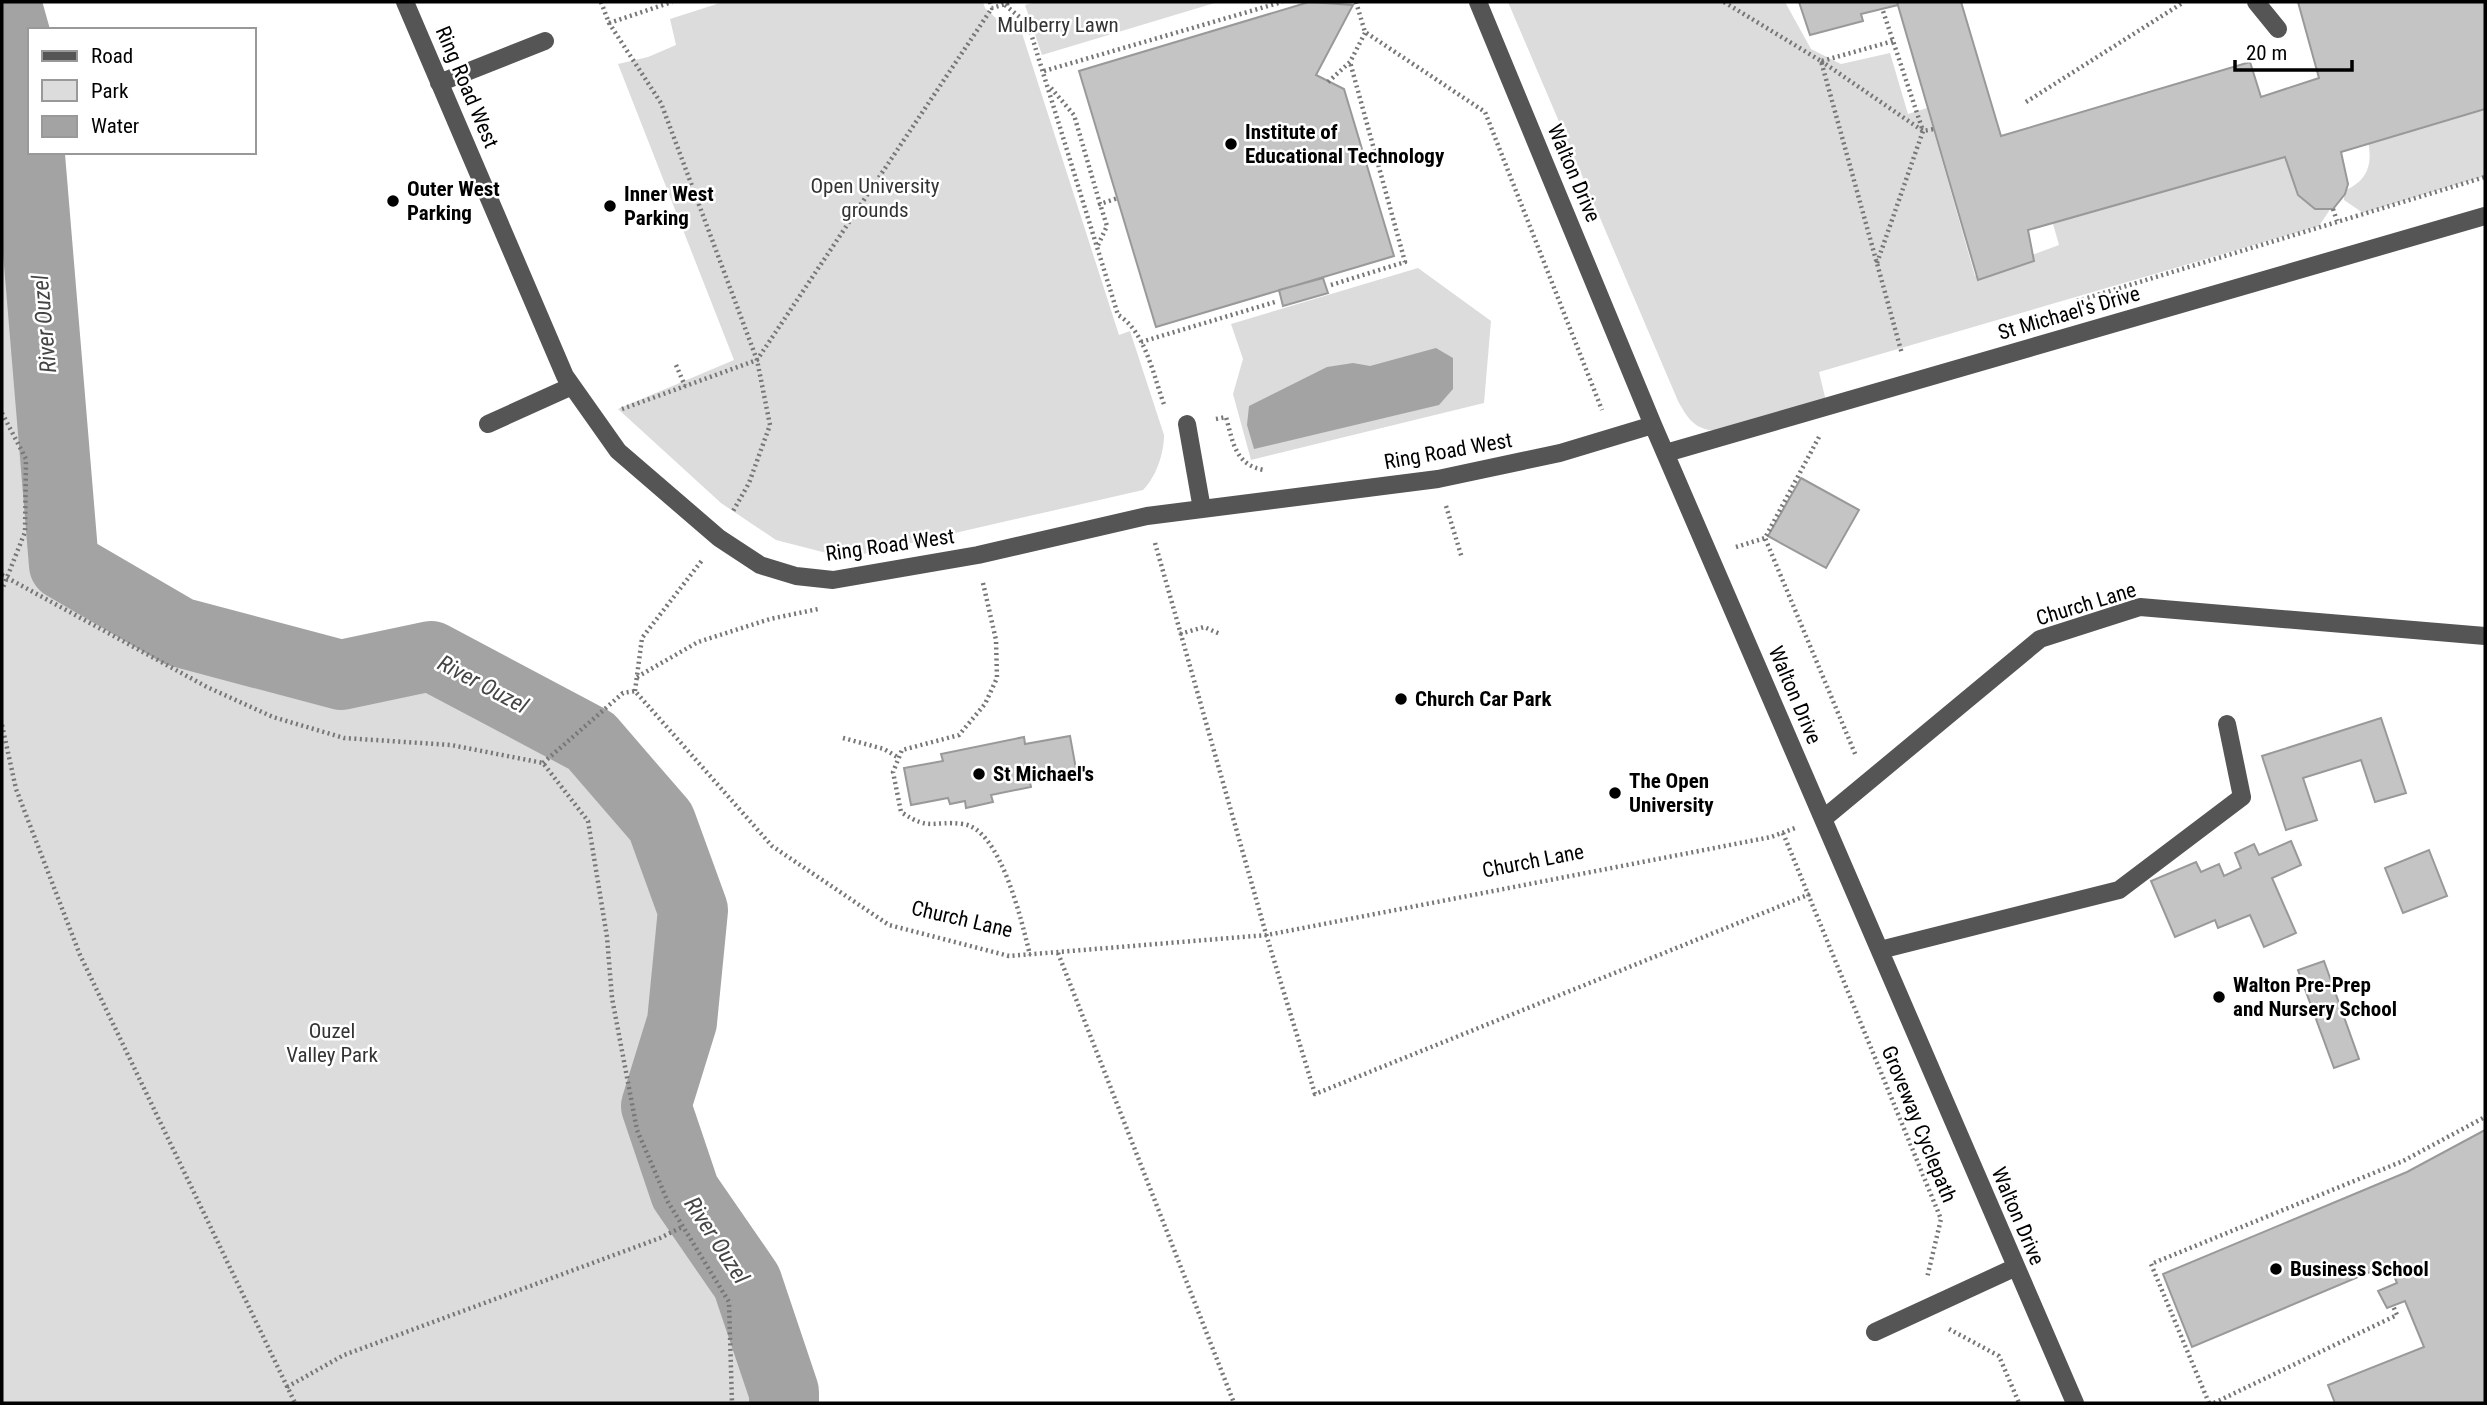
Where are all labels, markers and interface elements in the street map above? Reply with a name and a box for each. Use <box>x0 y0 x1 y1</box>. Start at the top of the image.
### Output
park label: Mulberry Lawn <box>997 13 1119 37</box>
street label: Ring Road West <box>431 23 503 151</box>
legend <box>28 28 256 154</box>
scale bar <box>2235 28 2352 72</box>
text: 20 m <box>2246 41 2287 65</box>
text: Road <box>91 44 133 68</box>
text: Park <box>91 79 129 103</box>
text: Water <box>91 114 139 138</box>
place label: Institute of Educational Technology <box>1245 120 1445 168</box>
street label: Walton Drive <box>1543 120 1605 226</box>
marker: Institute of Educational Technology <box>1223 136 1239 152</box>
park label: Open University grounds <box>810 174 940 222</box>
place label: Outer West Parking <box>407 177 500 225</box>
place label: Inner West Parking <box>624 182 714 230</box>
marker: Outer West Parking <box>385 193 401 209</box>
marker: Inner West Parking <box>602 198 618 214</box>
water label: River Ouzel <box>27 273 62 374</box>
street label: St Michael's Drive <box>1995 281 2143 345</box>
street label: Ring Road West <box>1382 428 1514 474</box>
street label: Ring Road West <box>824 524 956 566</box>
street label: Church Lane <box>2033 577 2139 631</box>
street label: Walton Drive <box>1764 642 1826 748</box>
water label: River Ouzel <box>433 649 533 720</box>
place label: Church Car Park <box>1415 687 1553 711</box>
marker: Church Car Park <box>1393 691 1409 707</box>
place label: St Michael's <box>993 762 1094 786</box>
marker: St Michael's <box>971 766 987 782</box>
place label: The Open University <box>1629 769 1714 817</box>
marker: The Open University <box>1607 785 1623 801</box>
street label: Church Lane <box>1480 839 1586 883</box>
street label: Church Lane <box>909 896 1015 942</box>
place label: Walton Pre-Prep and Nursery School <box>2233 973 2397 1021</box>
marker: Walton Pre-Prep and Nursery School <box>2211 989 2227 1005</box>
park label: Ouzel Valley Park <box>286 1019 378 1067</box>
street label: Groveway Cyclepath <box>1877 1042 1961 1206</box>
street label: Walton Drive <box>1987 1163 2049 1269</box>
water label: River Ouzel <box>679 1192 755 1290</box>
place label: Business School <box>2290 1257 2429 1281</box>
marker: Business School <box>2268 1261 2284 1277</box>

